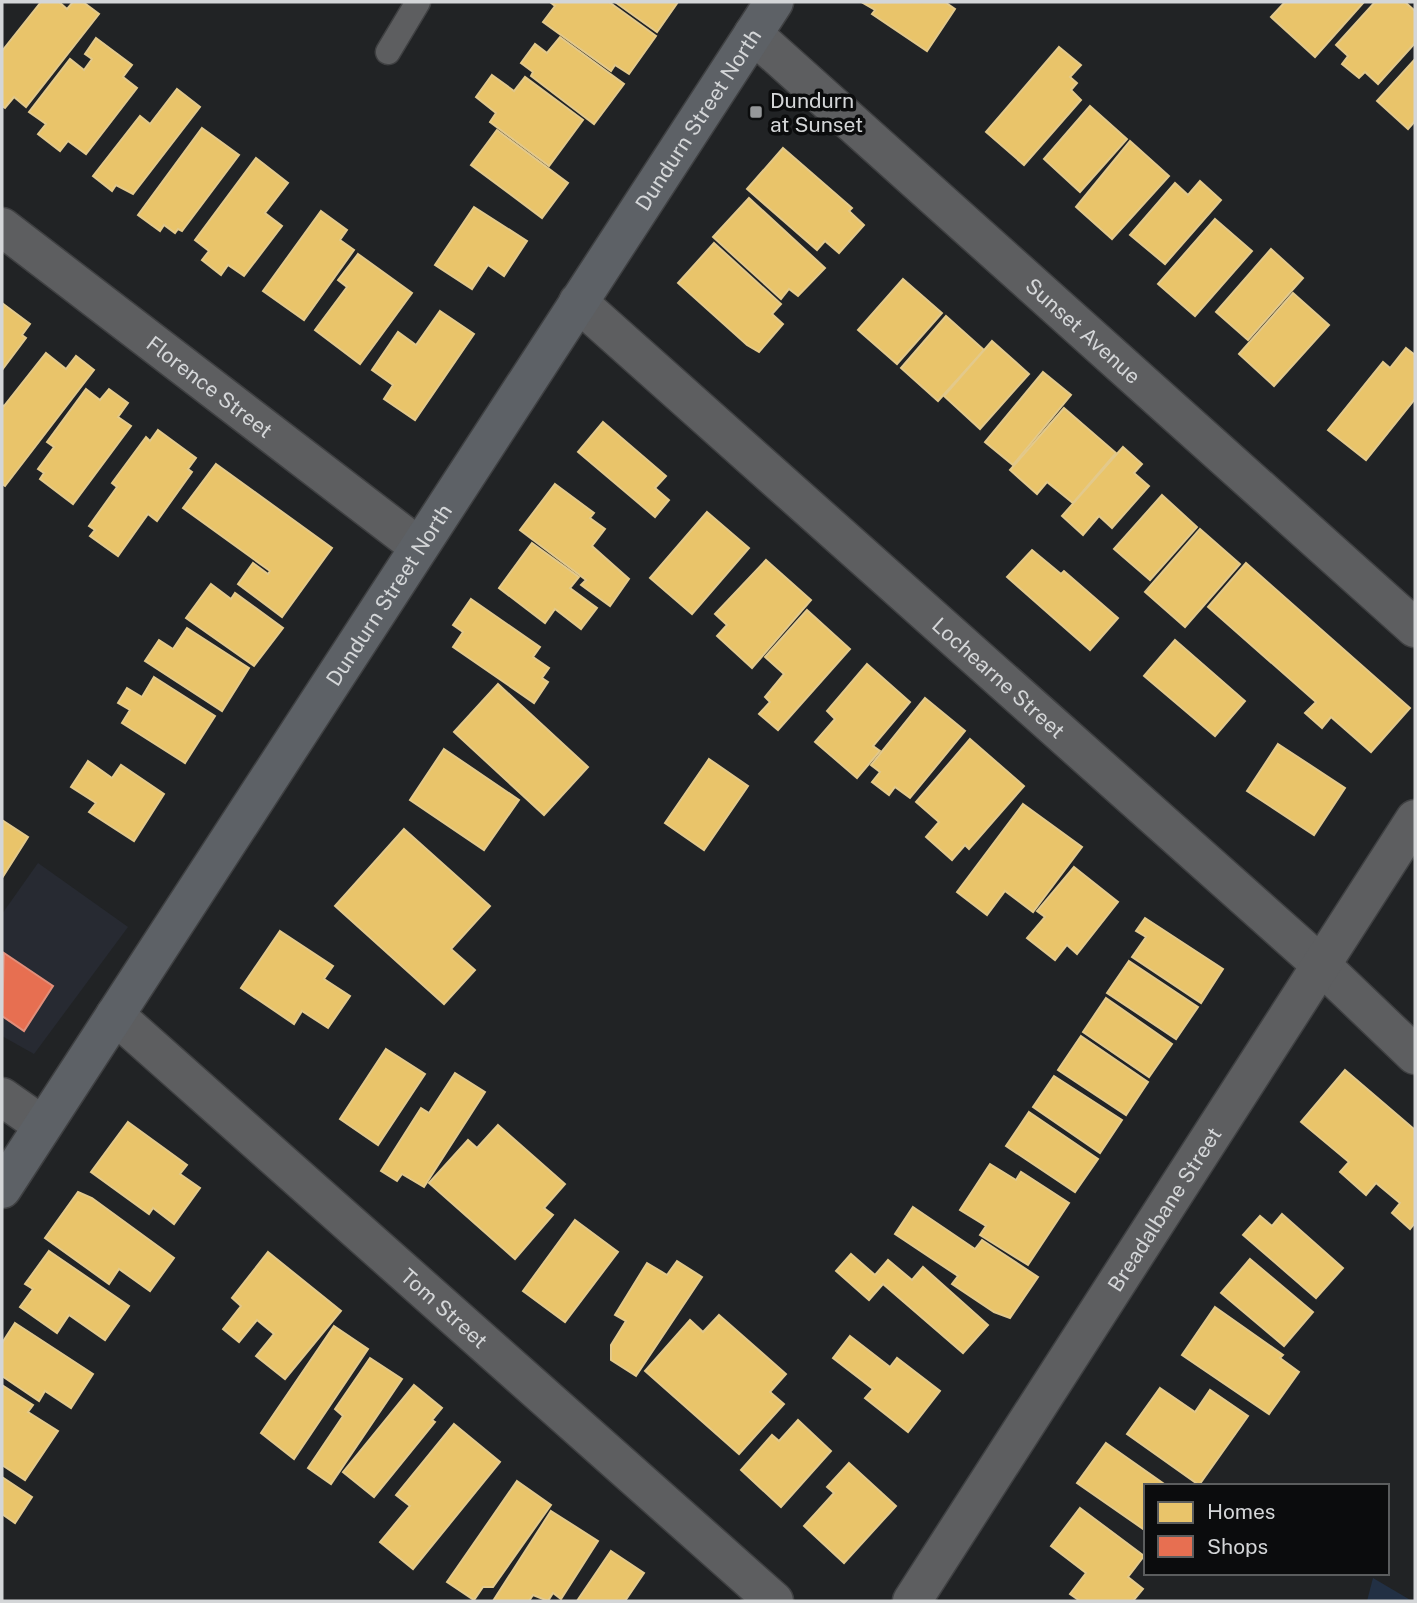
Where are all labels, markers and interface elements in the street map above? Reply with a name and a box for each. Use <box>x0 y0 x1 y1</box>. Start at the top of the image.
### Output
street label: Dundurn Street North <box>630 24 766 215</box>
place label: Dundurn at Sunset <box>770 88 863 137</box>
marker: Dundurn at Sunset <box>748 104 764 120</box>
street label: Sunset Avenue <box>1021 272 1146 389</box>
street label: Florence Street <box>142 330 278 443</box>
street label: Dundurn Street North <box>320 499 457 690</box>
street label: Lochearne Street <box>927 612 1070 743</box>
street label: Breadalbane Street <box>1102 1122 1226 1296</box>
street label: Tom Street <box>396 1263 493 1353</box>
legend <box>1144 1484 1389 1575</box>
text: Homes <box>1207 1499 1275 1524</box>
text: Shops <box>1207 1534 1268 1559</box>

